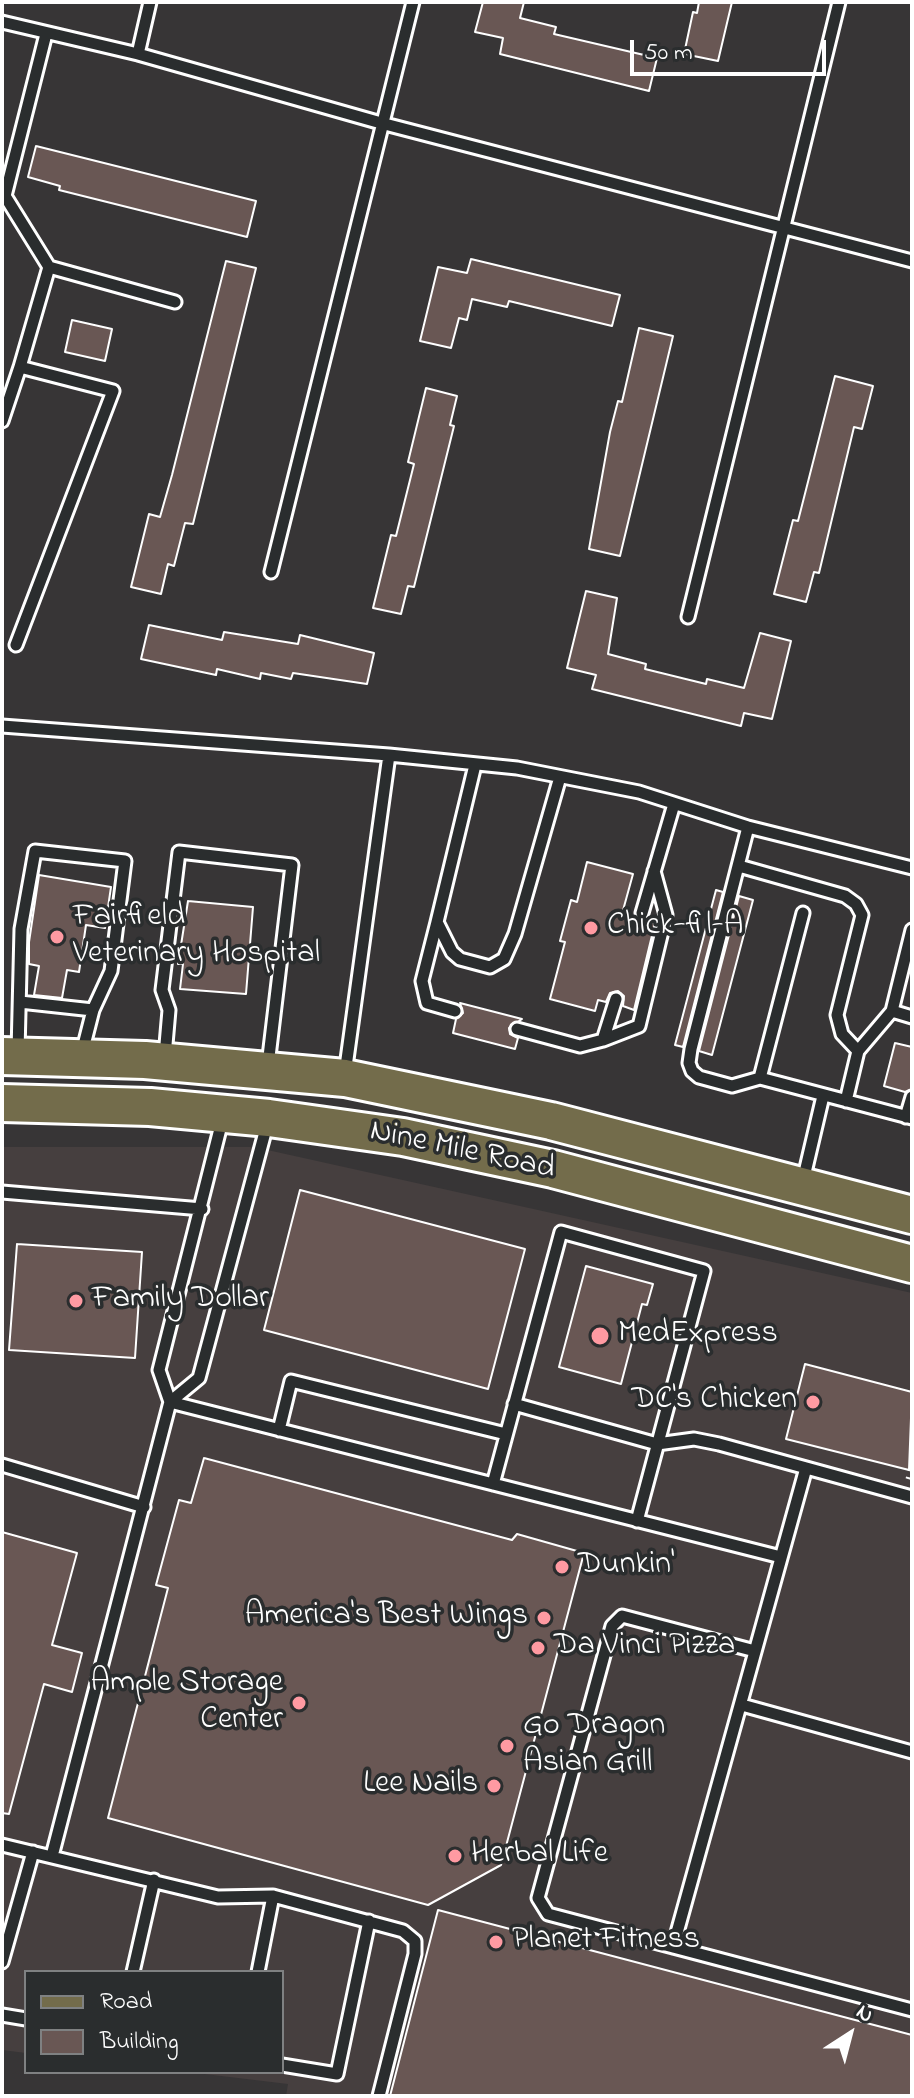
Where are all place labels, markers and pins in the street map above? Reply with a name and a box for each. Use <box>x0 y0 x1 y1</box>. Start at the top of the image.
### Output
place label: Fairfield Veterinary Hospital <box>73 900 320 975</box>
place label: Chick-fil-A <box>607 909 743 947</box>
marker: Chick-fil-A <box>582 919 600 937</box>
marker: Fairfield Veterinary Hospital <box>48 928 66 946</box>
place label: Family Dollar <box>92 1282 269 1320</box>
marker: Family Dollar <box>67 1292 85 1310</box>
place label: MedExpress <box>618 1317 778 1355</box>
marker: MedExpress <box>589 1325 611 1347</box>
place label: DC's Chicken <box>631 1383 797 1421</box>
marker: DC's Chicken <box>804 1393 822 1411</box>
place label: Dunkin' <box>578 1548 674 1586</box>
marker: Dunkin' <box>553 1558 571 1576</box>
place label: America's Best Wings <box>245 1599 528 1637</box>
marker: America's Best Wings <box>535 1609 553 1627</box>
place label: Da Vinci Pizza <box>554 1629 735 1667</box>
marker: Da Vinci Pizza <box>529 1639 547 1657</box>
place label: Ample Storage Center <box>90 1666 283 1741</box>
marker: Ample Storage Center <box>290 1694 308 1712</box>
place label: Go Dragon Asian Grill <box>523 1709 665 1784</box>
marker: Go Dragon Asian Grill <box>498 1737 516 1755</box>
place label: Lee Nails <box>363 1767 478 1805</box>
marker: Lee Nails <box>485 1777 503 1795</box>
place label: Herbal Life <box>471 1837 608 1875</box>
marker: Herbal Life <box>446 1847 464 1865</box>
place label: Planet Fitness <box>512 1923 700 1961</box>
marker: Planet Fitness <box>487 1933 505 1951</box>

